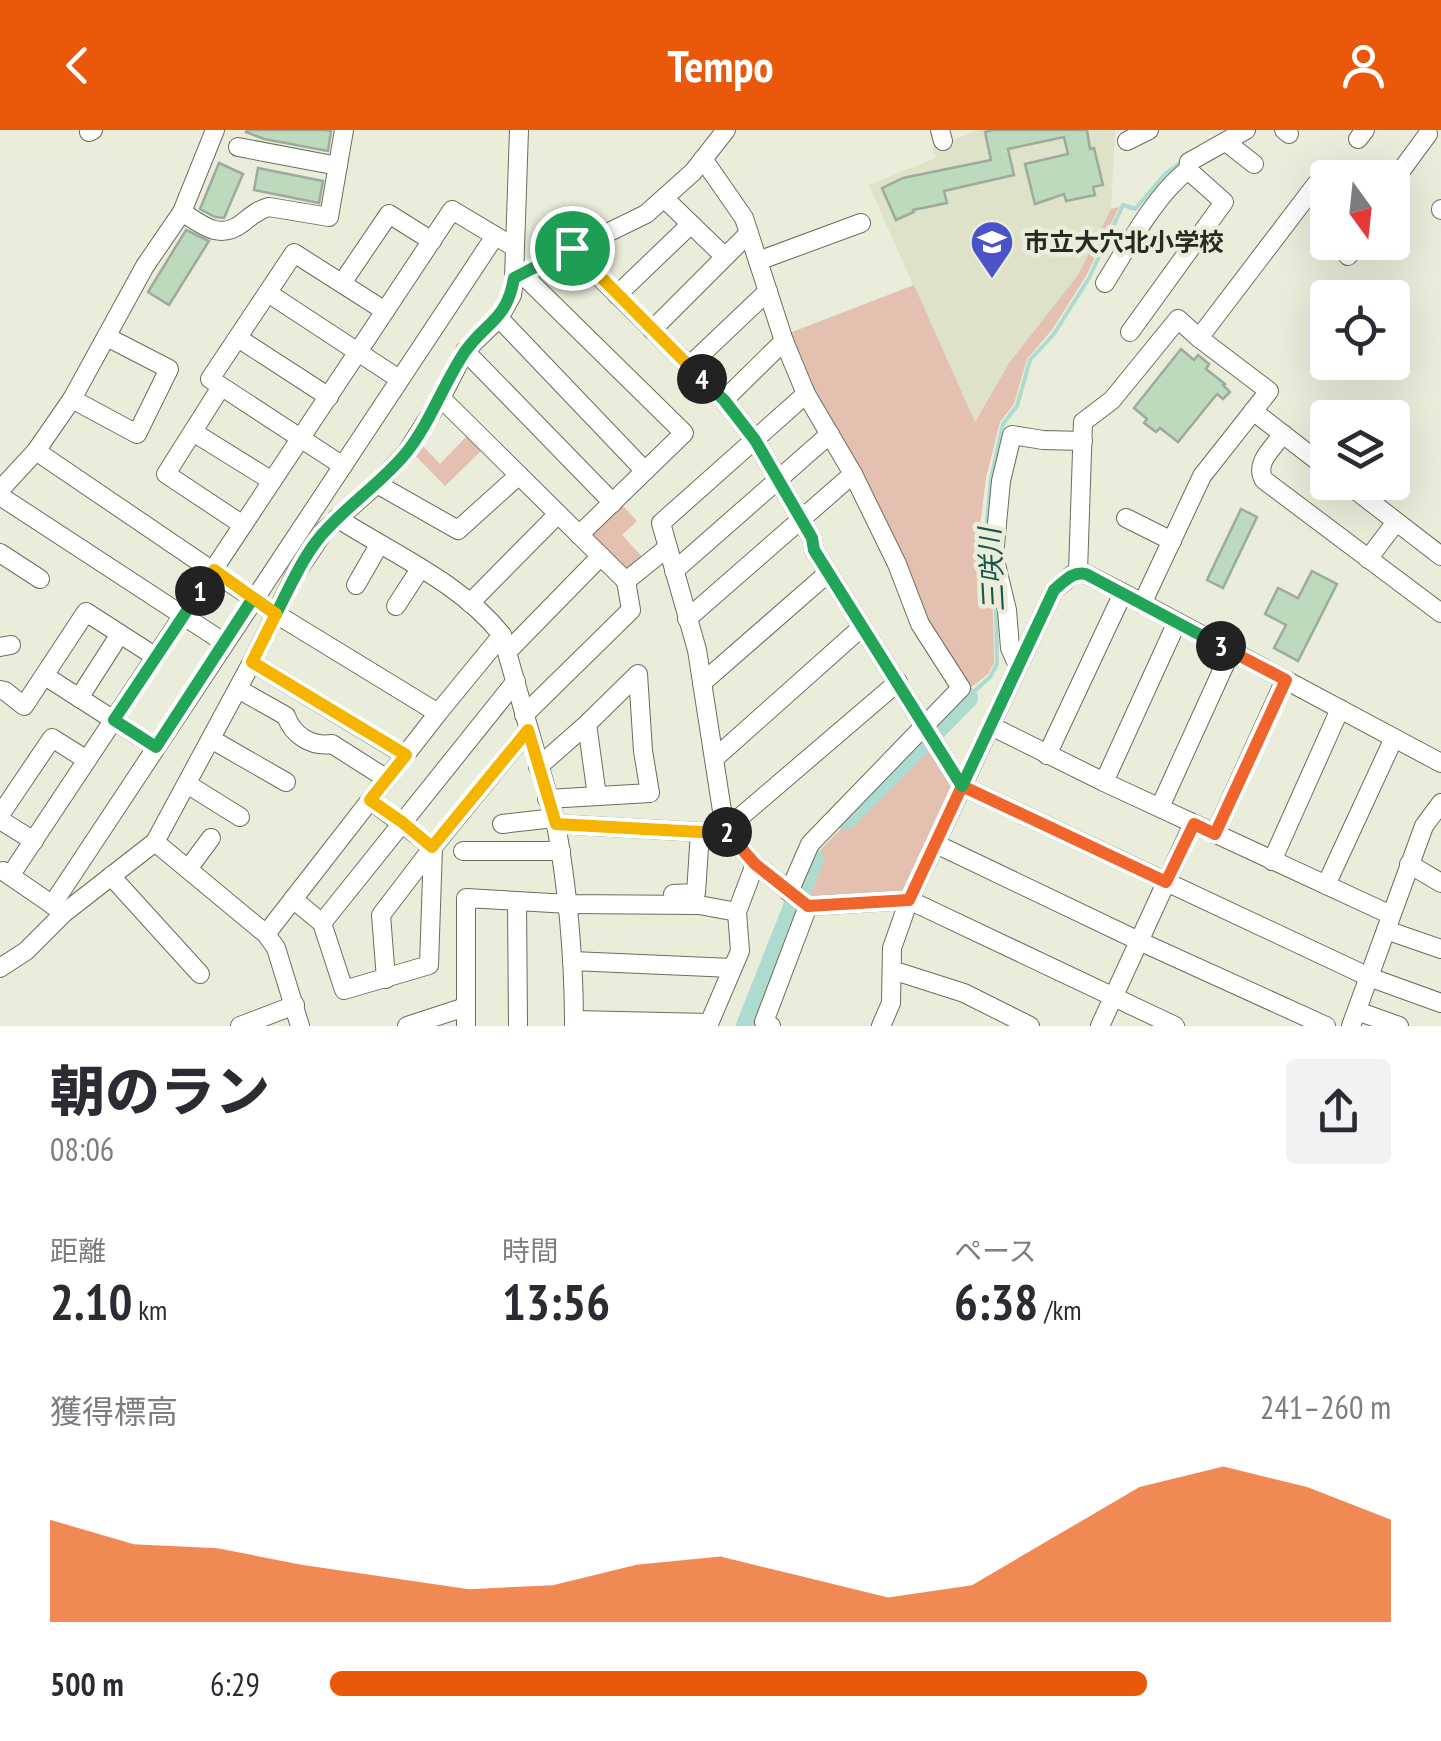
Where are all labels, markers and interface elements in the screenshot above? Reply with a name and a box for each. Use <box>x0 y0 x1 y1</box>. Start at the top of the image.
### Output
text: Tempo <box>668 36 773 94</box>
icon: back <box>50 38 105 93</box>
icon: person <box>1336 38 1391 93</box>
north arrow <box>1310 160 1410 260</box>
map controls <box>1310 160 1410 500</box>
pin <box>530 206 615 291</box>
school or university icon: 市立大穴北小学校 <box>969 219 1015 280</box>
icon: arrive <box>545 221 600 276</box>
place label: 市立大穴北小学校 <box>1024 226 1224 258</box>
button: locate <box>1310 280 1410 380</box>
pin: 4 <box>677 354 727 404</box>
text: 4 <box>695 360 709 397</box>
button: layers <box>1310 400 1410 500</box>
water label: 三咲川 <box>970 524 1012 613</box>
pin: 1 <box>175 566 225 616</box>
text: 1 <box>193 572 207 609</box>
pin: 3 <box>1196 621 1246 671</box>
text: 3 <box>1214 627 1228 664</box>
pin: 2 <box>702 807 752 857</box>
text: 2 <box>720 813 734 850</box>
text: 朝のラン <box>50 1055 270 1126</box>
button: share <box>1286 1059 1391 1164</box>
text: 08:06 <box>50 1128 114 1170</box>
text: 距離 <box>50 1232 106 1269</box>
text: 時間 <box>502 1232 558 1269</box>
text: ペース <box>954 1232 1037 1269</box>
text: 2.10 <box>50 1269 132 1334</box>
text: 13:56 <box>502 1269 610 1334</box>
text: 6:38 <box>954 1269 1038 1334</box>
text: km <box>132 1291 167 1328</box>
text: /km <box>1038 1291 1082 1328</box>
text: 241–260 m <box>1260 1386 1391 1428</box>
text: 獲得標高 <box>50 1390 178 1432</box>
text: 500 m <box>50 1663 124 1705</box>
text: 6:29 <box>210 1663 260 1705</box>

